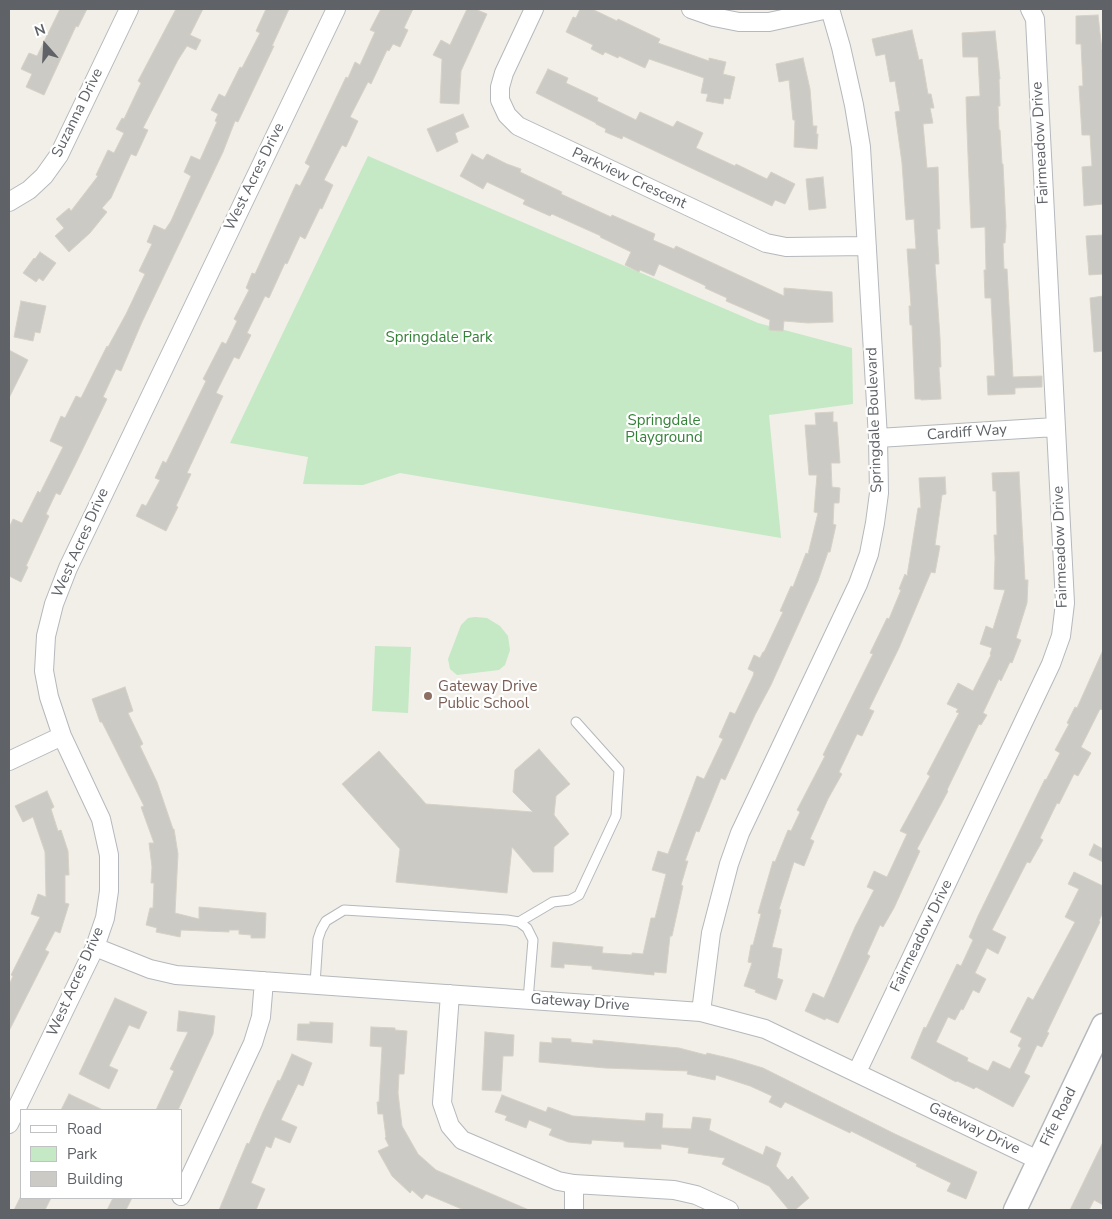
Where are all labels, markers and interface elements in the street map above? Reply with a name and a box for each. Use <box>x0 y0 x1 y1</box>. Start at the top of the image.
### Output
north arrow <box>20 20 70 70</box>
text: N <box>32 20 48 41</box>
street label: Suzanna Drive <box>49 66 107 160</box>
street label: Fairmeadow Drive <box>1029 81 1053 205</box>
street label: West Acres Drive <box>221 120 289 234</box>
street label: Parkview Crescent <box>569 145 689 213</box>
park label: Springdale Park <box>386 329 492 347</box>
street label: Springdale Boulevard <box>863 347 887 493</box>
park label: Springdale Playground <box>625 412 703 447</box>
street label: Cardiff Way <box>926 421 1008 445</box>
street label: Fairmeadow Drive <box>1050 485 1072 609</box>
street label: West Acres Drive <box>49 486 113 600</box>
place label: Gateway Drive Public School <box>438 678 537 713</box>
marker: Gateway Drive Public School <box>422 690 434 702</box>
street label: Fairmeadow Drive <box>887 877 957 995</box>
street label: West Acres Drive <box>44 925 108 1039</box>
street label: Gateway Drive <box>530 991 630 1015</box>
street label: Fife Road <box>1037 1085 1081 1149</box>
street label: Gateway Drive <box>925 1099 1023 1159</box>
legend <box>20 1109 182 1199</box>
text: Road <box>67 1119 102 1139</box>
text: Park <box>67 1144 97 1164</box>
text: Building <box>67 1169 123 1189</box>

